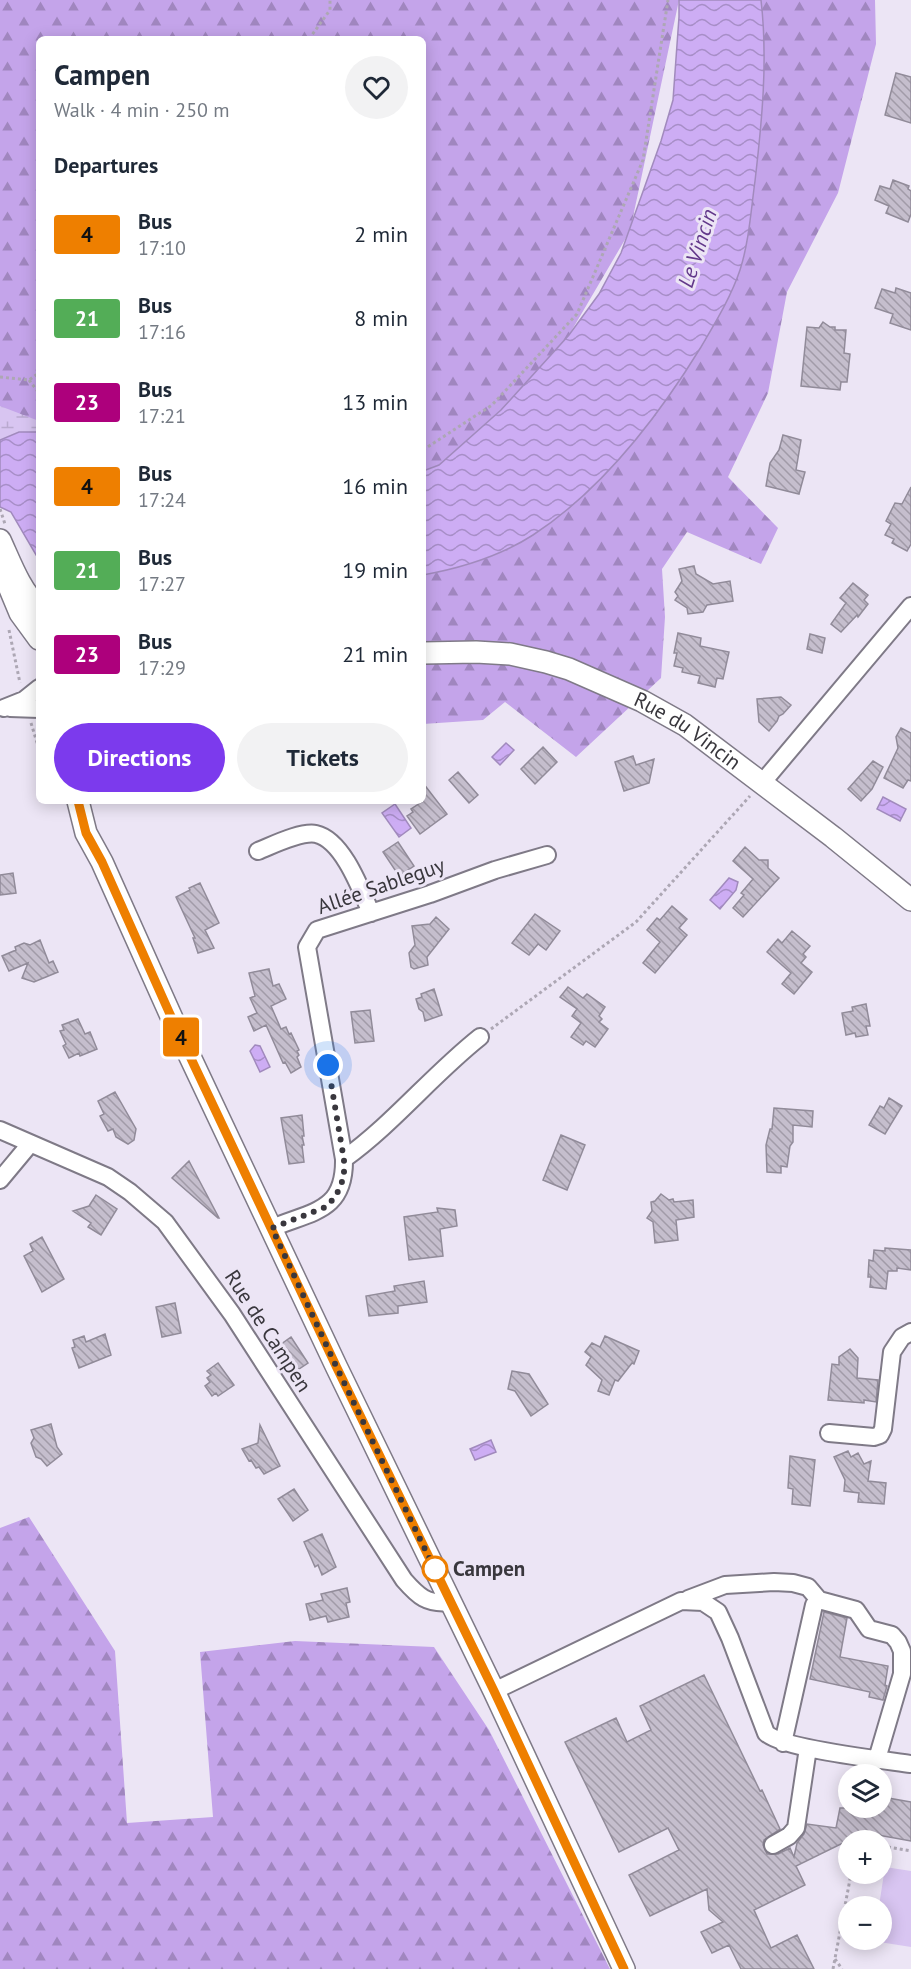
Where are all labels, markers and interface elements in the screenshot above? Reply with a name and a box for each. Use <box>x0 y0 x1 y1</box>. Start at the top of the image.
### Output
text: Campen <box>54 56 150 93</box>
button: heart <box>345 56 408 119</box>
text: Walk · 4 min · 250 m <box>54 97 230 123</box>
text: Departures <box>54 151 158 179</box>
water label: Le Vincin <box>671 205 723 291</box>
text: Bus <box>138 207 172 235</box>
text: 2 min <box>354 220 408 248</box>
text: 4 <box>81 221 93 248</box>
text: 17:10 <box>138 235 186 261</box>
text: Bus <box>138 291 172 319</box>
text: 8 min <box>354 304 408 332</box>
text: 21 <box>75 305 99 332</box>
text: 17:16 <box>138 319 186 345</box>
text: Bus <box>138 375 172 403</box>
text: 13 min <box>342 388 408 416</box>
text: 23 <box>75 389 99 416</box>
text: 17:21 <box>138 403 186 429</box>
text: Bus <box>138 459 172 487</box>
text: 16 min <box>342 472 408 500</box>
text: 4 <box>81 473 93 500</box>
text: 17:24 <box>138 487 186 513</box>
text: Bus <box>138 543 172 571</box>
text: 19 min <box>342 556 408 584</box>
text: 21 <box>75 557 99 584</box>
text: 17:27 <box>138 571 186 597</box>
text: Bus <box>138 627 172 655</box>
text: 21 min <box>342 640 408 668</box>
text: 23 <box>75 641 99 668</box>
text: 17:29 <box>138 655 186 681</box>
street label: Rue du Vincin <box>630 685 747 776</box>
button: Directions <box>54 723 225 792</box>
button: Tickets <box>237 723 408 792</box>
street label: Allée Sableguy <box>314 851 448 920</box>
line badge: 4 <box>162 1018 201 1056</box>
text: 4 <box>175 1024 187 1051</box>
your location <box>313 1050 343 1080</box>
street label: Rue de Campen <box>219 1265 318 1397</box>
place label: Campen <box>453 1555 525 1582</box>
marker: Campen <box>422 1556 448 1582</box>
map controls <box>838 1764 892 1950</box>
button: layers <box>838 1764 892 1818</box>
button: + <box>838 1830 892 1884</box>
button: − <box>838 1896 892 1950</box>

